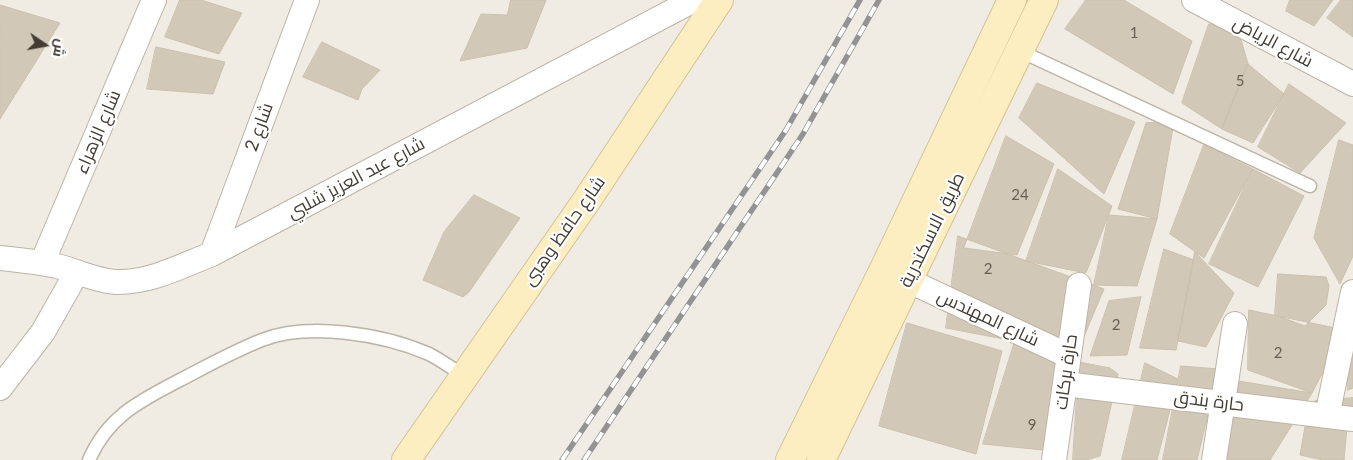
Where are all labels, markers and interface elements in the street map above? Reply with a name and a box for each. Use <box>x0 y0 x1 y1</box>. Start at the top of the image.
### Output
street label: شارع الرياض <box>1229 12 1317 72</box>
north arrow <box>20 20 70 70</box>
house number: 1 <box>1130 24 1138 42</box>
text: ش <box>50 38 70 59</box>
house number: 5 <box>1236 72 1244 90</box>
street label: شارع الزهراء <box>71 87 125 177</box>
street label: شارع 2 <box>240 100 278 154</box>
street label: شارع عبد العزيز شلبي <box>283 133 429 223</box>
street label: طريق الاسكندرية <box>895 169 969 291</box>
street label: شارع حافظ وهبى <box>518 172 610 290</box>
house number: 24 <box>1011 186 1029 204</box>
house number: 2 <box>984 260 992 278</box>
street label: شارع المهندس <box>934 285 1042 351</box>
house number: 2 <box>1112 316 1120 334</box>
street label: حارة بركات <box>1050 333 1082 411</box>
house number: 2 <box>1274 344 1282 362</box>
street label: حارة بندق <box>1173 386 1245 416</box>
house number: 9 <box>1028 416 1036 434</box>

